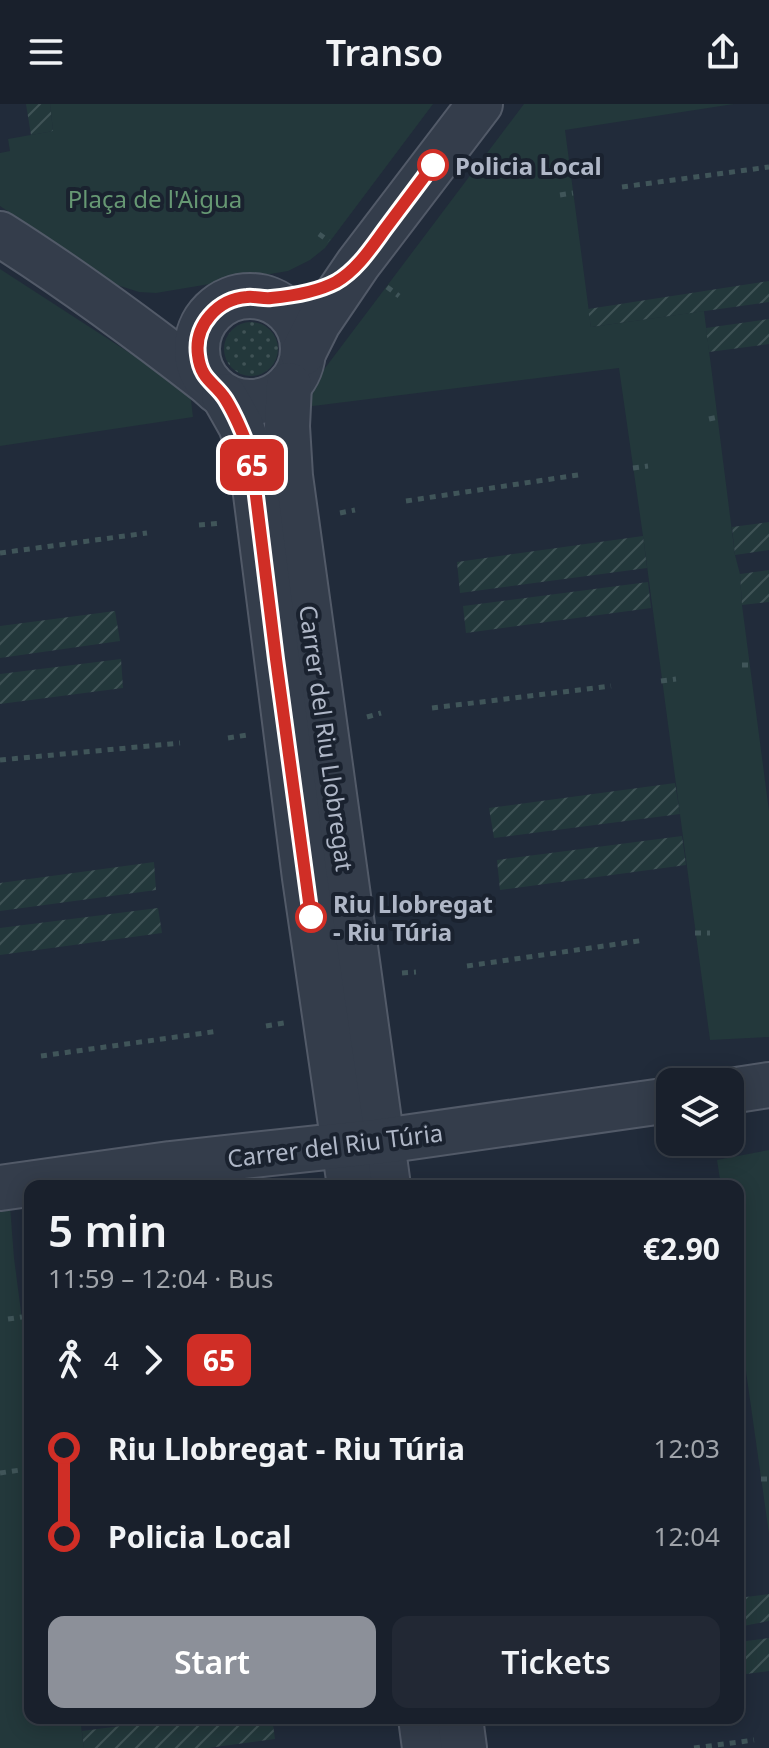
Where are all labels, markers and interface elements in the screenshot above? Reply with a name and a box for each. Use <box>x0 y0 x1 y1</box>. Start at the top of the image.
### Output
text: Transo <box>326 28 443 77</box>
icon: menu <box>24 30 68 74</box>
icon: share <box>701 30 745 74</box>
place label: Policia Local <box>455 149 602 182</box>
marker: Policia Local <box>418 150 448 180</box>
park label: Plaça de l'Aigua <box>68 182 242 215</box>
line badge: 65 <box>216 439 288 491</box>
text: 65 <box>236 446 268 484</box>
street label: Carrer del Riu Llobregat <box>292 603 362 874</box>
place label: Riu Llobregat - Riu Túria <box>333 887 493 948</box>
marker: Riu Llobregat - Riu Túria <box>296 902 326 932</box>
map controls <box>656 1068 744 1156</box>
button: layers <box>656 1068 744 1156</box>
street label: Carrer del Riu Túria <box>225 1115 445 1175</box>
text: 5 min <box>48 1200 167 1260</box>
text: €2.90 <box>643 1228 720 1269</box>
text: 11:59 – 12:04 · Bus <box>48 1260 273 1296</box>
icon: walk <box>48 1338 92 1382</box>
icon: forward <box>131 1338 175 1382</box>
text: 65 <box>203 1341 235 1379</box>
text: 4 <box>104 1342 119 1378</box>
text: Riu Llobregat - Riu Túria <box>108 1428 465 1469</box>
text: 12:03 <box>654 1430 720 1466</box>
text: Policia Local <box>108 1516 291 1557</box>
text: 12:04 <box>654 1518 720 1554</box>
button: Start <box>48 1616 376 1708</box>
button: Tickets <box>392 1616 720 1708</box>

